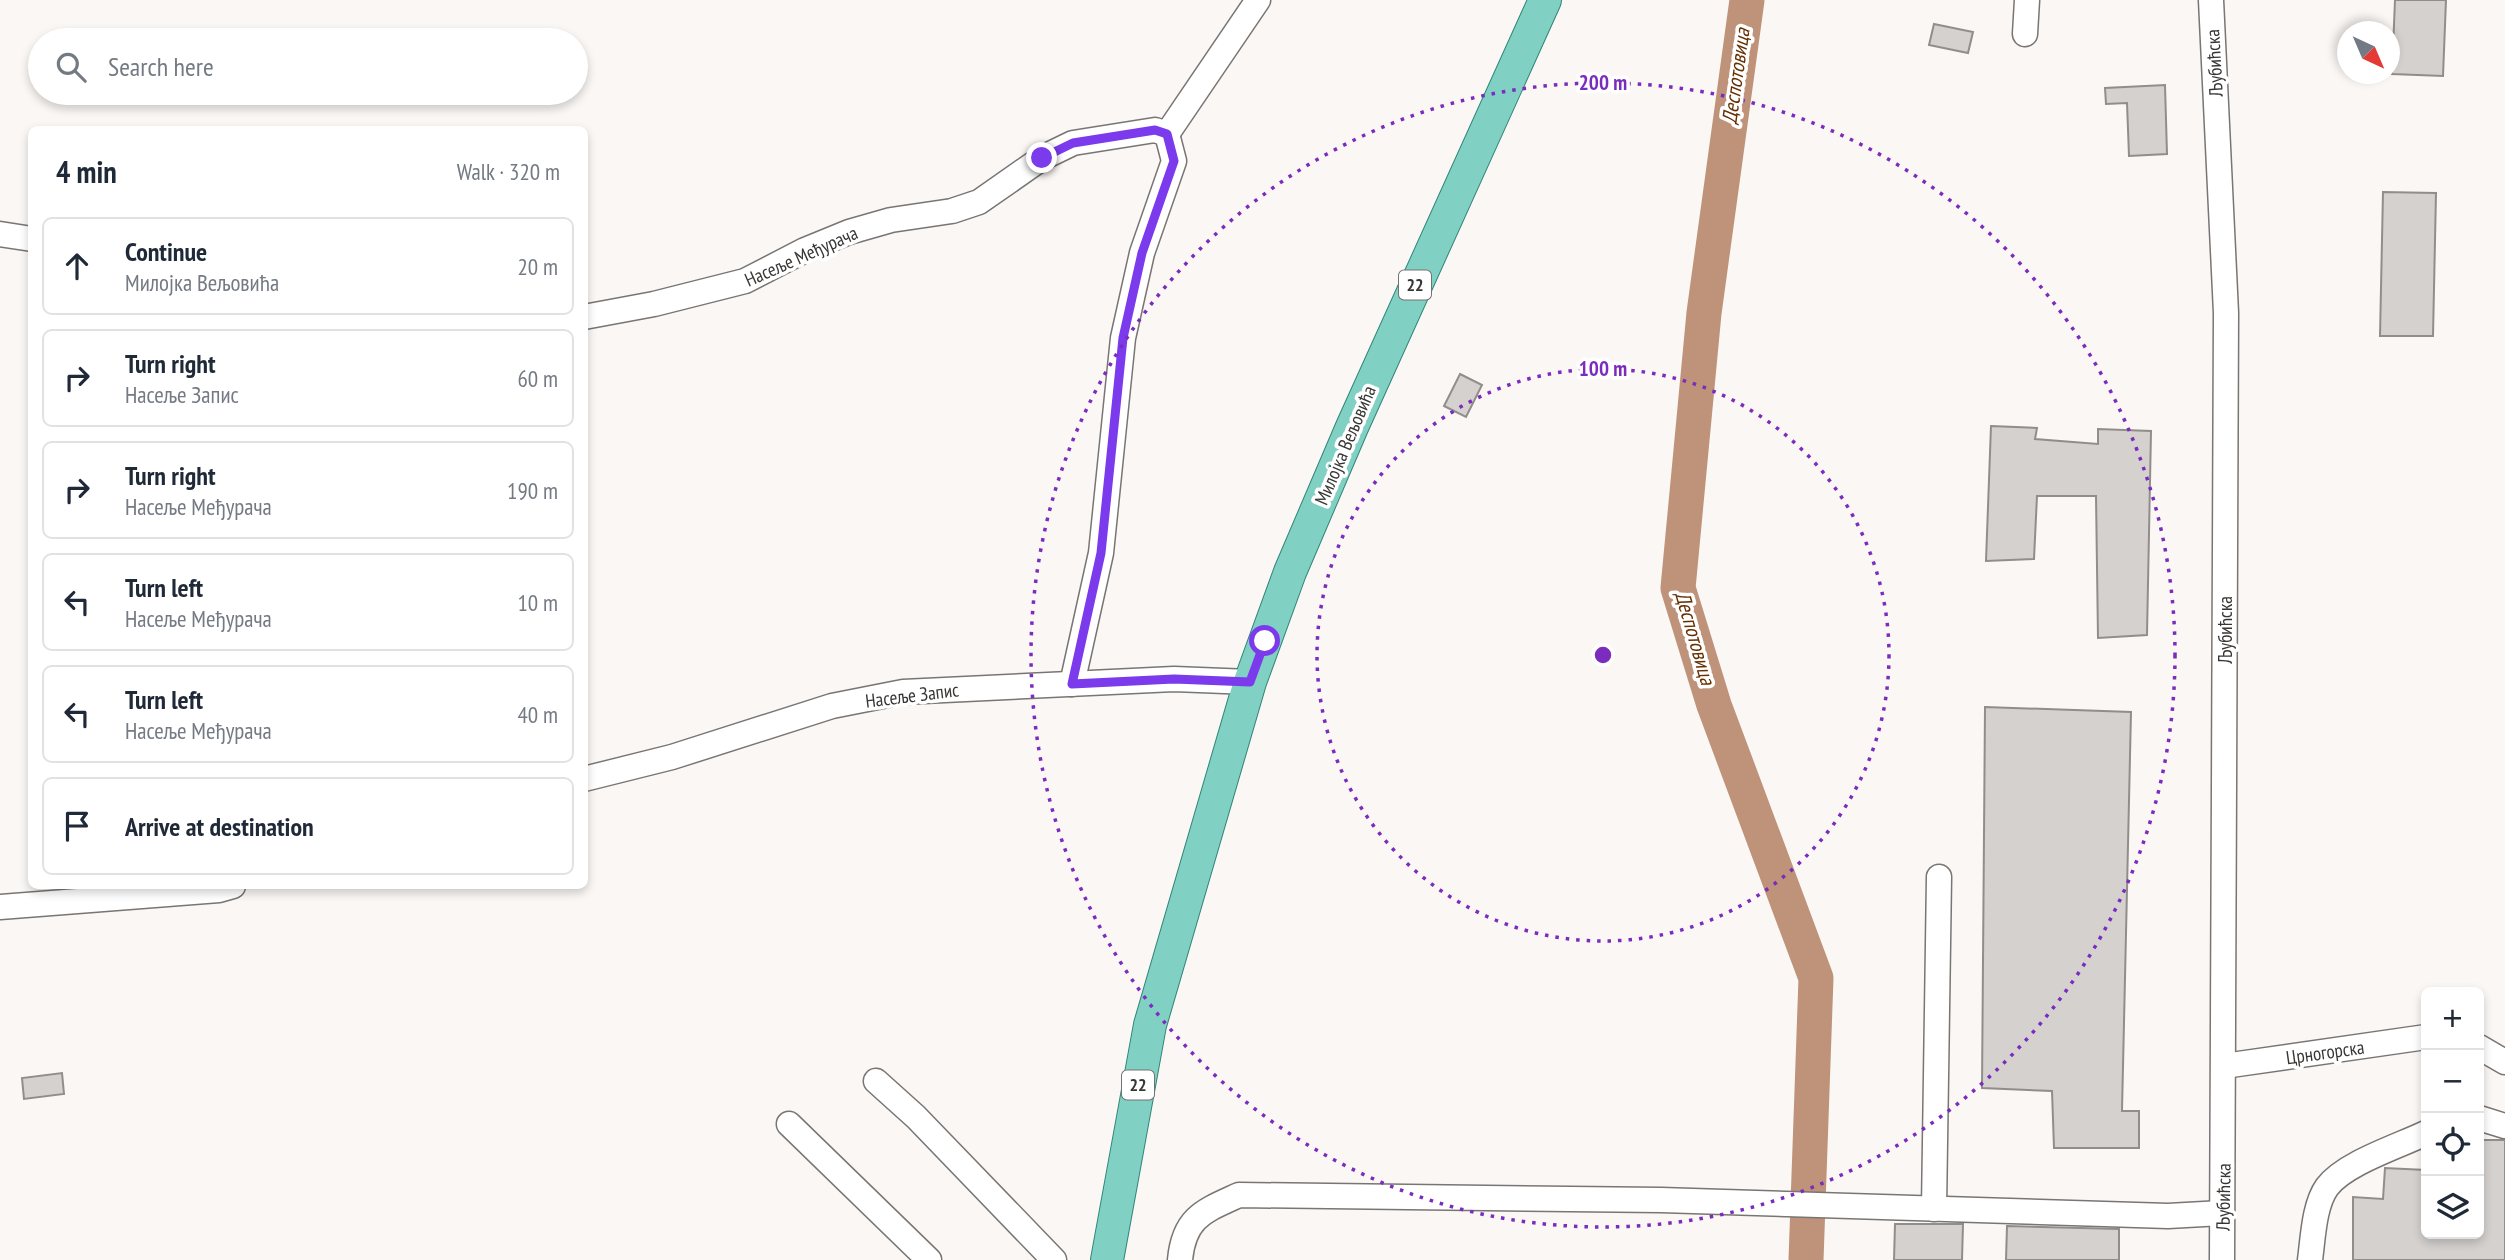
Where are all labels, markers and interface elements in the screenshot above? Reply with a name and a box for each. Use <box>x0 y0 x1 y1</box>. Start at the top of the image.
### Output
north arrow <box>2337 21 2400 84</box>
water label: Деспотовица <box>1715 25 1756 126</box>
search box <box>28 28 588 105</box>
street label: Љубићска <box>2200 29 2228 98</box>
icon: search <box>52 48 90 86</box>
text: Search here <box>108 50 214 83</box>
text: 200 m <box>1579 69 1627 96</box>
route end <box>1026 142 1057 173</box>
text: 4 min <box>56 152 117 191</box>
text: Walk · 320 m <box>457 157 560 186</box>
street label: Насеље Међурача <box>741 220 861 292</box>
text: Continue <box>125 235 207 268</box>
icon: ahead <box>58 247 96 285</box>
text: 20 m <box>517 252 558 281</box>
text: Милојка Вељовића <box>125 268 279 297</box>
road number: 22 <box>1399 270 1431 300</box>
text: Turn right <box>125 347 216 380</box>
text: 100 m <box>1579 355 1627 382</box>
icon: right <box>58 359 96 397</box>
text: 60 m <box>517 364 558 393</box>
text: Насеље Запис <box>125 380 239 409</box>
street label: Милојка Вељовића <box>1309 382 1381 508</box>
text: Turn right <box>125 459 216 492</box>
icon: right <box>58 471 96 509</box>
text: 190 m <box>507 476 558 505</box>
text: Насеље Међурача <box>125 492 272 521</box>
text: Turn left <box>125 571 203 604</box>
icon: left <box>58 583 96 621</box>
water label: Деспотовица <box>1669 587 1722 689</box>
text: 10 m <box>517 588 558 617</box>
street label: Љубићска <box>2213 596 2237 665</box>
text: Насеље Међурача <box>125 604 272 633</box>
route start <box>1249 625 1280 656</box>
centre of rings <box>1591 643 1615 667</box>
street label: Насеље Запис <box>864 677 960 713</box>
text: Turn left <box>125 683 203 716</box>
icon: left <box>58 695 96 733</box>
text: 40 m <box>517 700 558 729</box>
text: Насеље Међурача <box>125 716 272 745</box>
icon: arrive <box>58 807 96 845</box>
text: Arrive at destination <box>125 810 314 843</box>
map controls <box>2421 987 2484 1239</box>
button: + <box>2421 987 2484 1050</box>
street label: Црногорска <box>2284 1035 2366 1069</box>
button: − <box>2421 1050 2484 1113</box>
road number: 22 <box>1122 1070 1154 1100</box>
button: locate <box>2421 1113 2484 1176</box>
street label: Љубићска <box>2210 1163 2236 1232</box>
button: layers <box>2421 1176 2484 1239</box>

